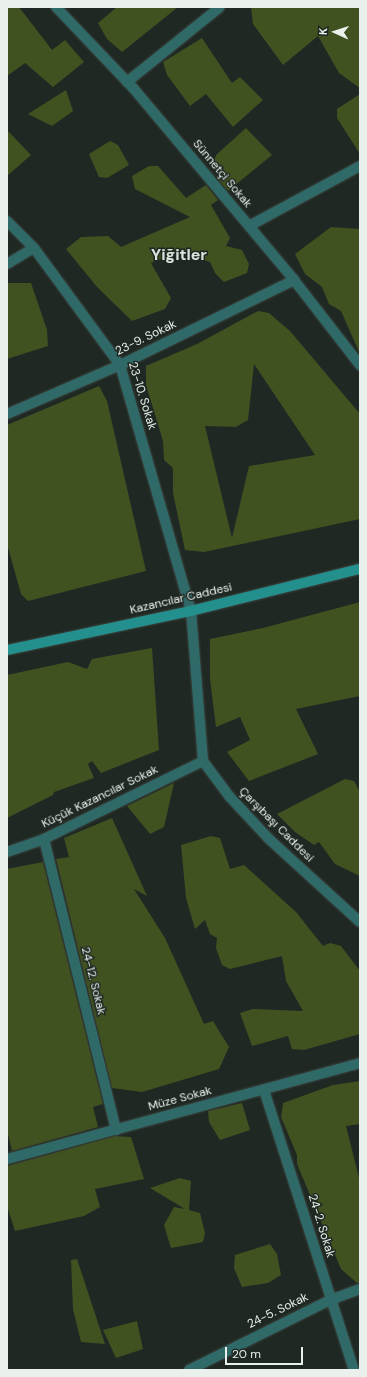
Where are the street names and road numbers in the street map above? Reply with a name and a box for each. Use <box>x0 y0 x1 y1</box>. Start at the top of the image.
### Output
street label: Sünnetçi Sokak <box>189 137 255 211</box>
street label: 23-9. Sokak <box>113 317 179 359</box>
street label: 23-10. Sokak <box>125 360 159 432</box>
street label: Kazancılar Caddesi <box>128 580 234 618</box>
street label: Küçük Kazancılar Sokak <box>39 763 161 831</box>
street label: Çarşıbaşı Caddesi <box>236 785 316 865</box>
street label: 24-12. Sokak <box>78 946 108 1016</box>
street label: Müze Sokak <box>147 1084 213 1114</box>
street label: 24-2. Sokak <box>305 1193 337 1259</box>
street label: 24-5. Sokak <box>245 1290 311 1332</box>

